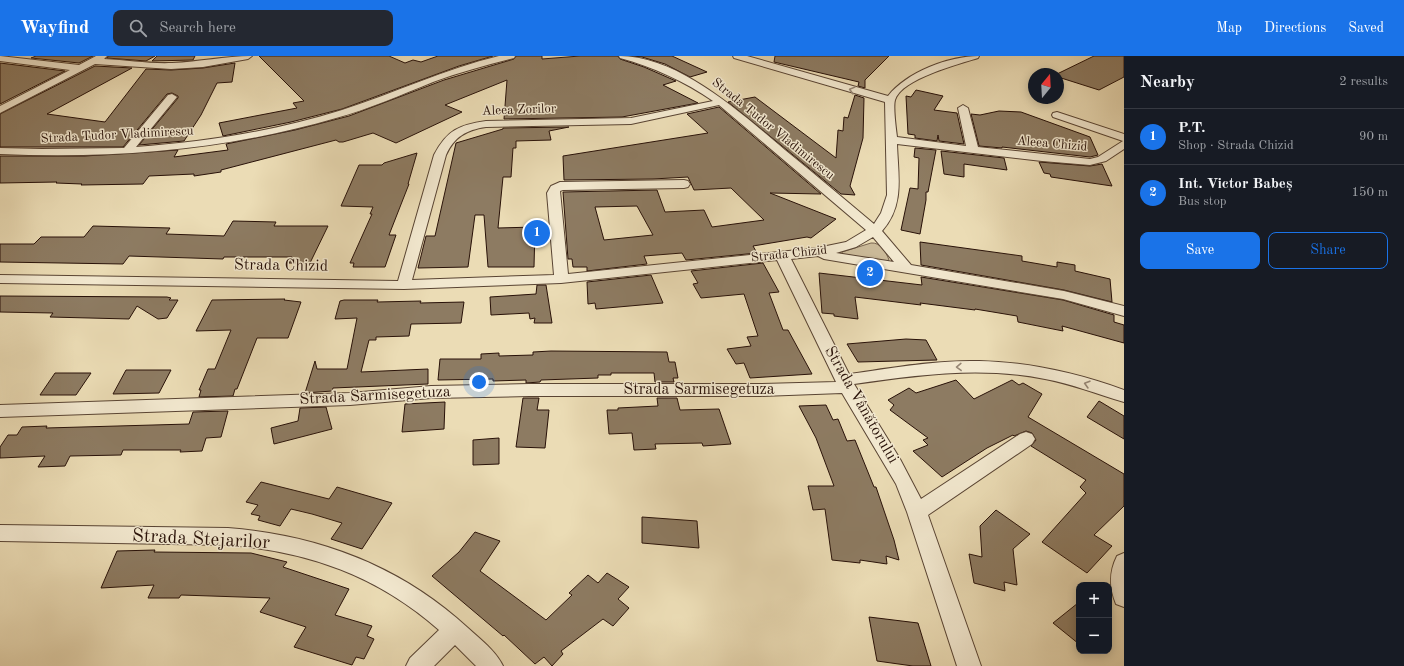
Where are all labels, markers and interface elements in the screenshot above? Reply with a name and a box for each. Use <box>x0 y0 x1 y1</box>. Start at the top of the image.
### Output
search box <box>113 10 393 46</box>
icon: search <box>127 17 149 39</box>
text: Wayfind <box>20 19 89 38</box>
text: Search here <box>159 21 236 36</box>
text: Map <box>1216 21 1242 35</box>
text: Directions <box>1264 21 1326 35</box>
text: Saved <box>1348 21 1384 35</box>
north arrow <box>1028 68 1064 104</box>
text: Nearby <box>1140 74 1195 91</box>
text: 2 results <box>1339 75 1388 88</box>
street label: Strada Tudor Vladimirescu <box>709 76 837 182</box>
one-way arrow <box>849 87 856 95</box>
street label: Aleea Zorilor <box>482 102 557 118</box>
text: P.T. <box>1178 121 1205 136</box>
street label: Strada Tudor Vladimirescu <box>40 124 194 146</box>
text: 1 <box>1149 130 1157 143</box>
text: 90 m <box>1359 130 1388 143</box>
street label: Aleea Chizid <box>1016 134 1088 154</box>
text: Shop · Strada Chizid <box>1178 139 1294 152</box>
text: Int. Victor Babeș <box>1178 177 1292 192</box>
text: 2 <box>1149 186 1157 199</box>
text: 150 m <box>1351 186 1388 199</box>
text: Bus stop <box>1178 195 1227 208</box>
pin: 1 <box>524 218 550 248</box>
button: Save <box>1140 232 1260 269</box>
button: Share <box>1268 232 1388 269</box>
street label: Strada Chizid <box>750 244 828 264</box>
street label: Strada Chizid <box>234 257 328 275</box>
pin: 2 <box>857 258 883 288</box>
street label: Strada Vânătorului <box>821 344 901 466</box>
one-way arrow <box>956 363 962 372</box>
your location <box>469 372 489 392</box>
one-way arrow <box>1084 381 1090 389</box>
street label: Strada Sarmisegetuza <box>623 382 775 398</box>
street label: Strada Sarmisegetuza <box>299 384 451 408</box>
street label: Strada Stejarilor <box>132 527 271 553</box>
map controls <box>1076 582 1112 654</box>
button: + <box>1076 582 1112 618</box>
button: − <box>1076 618 1112 654</box>

